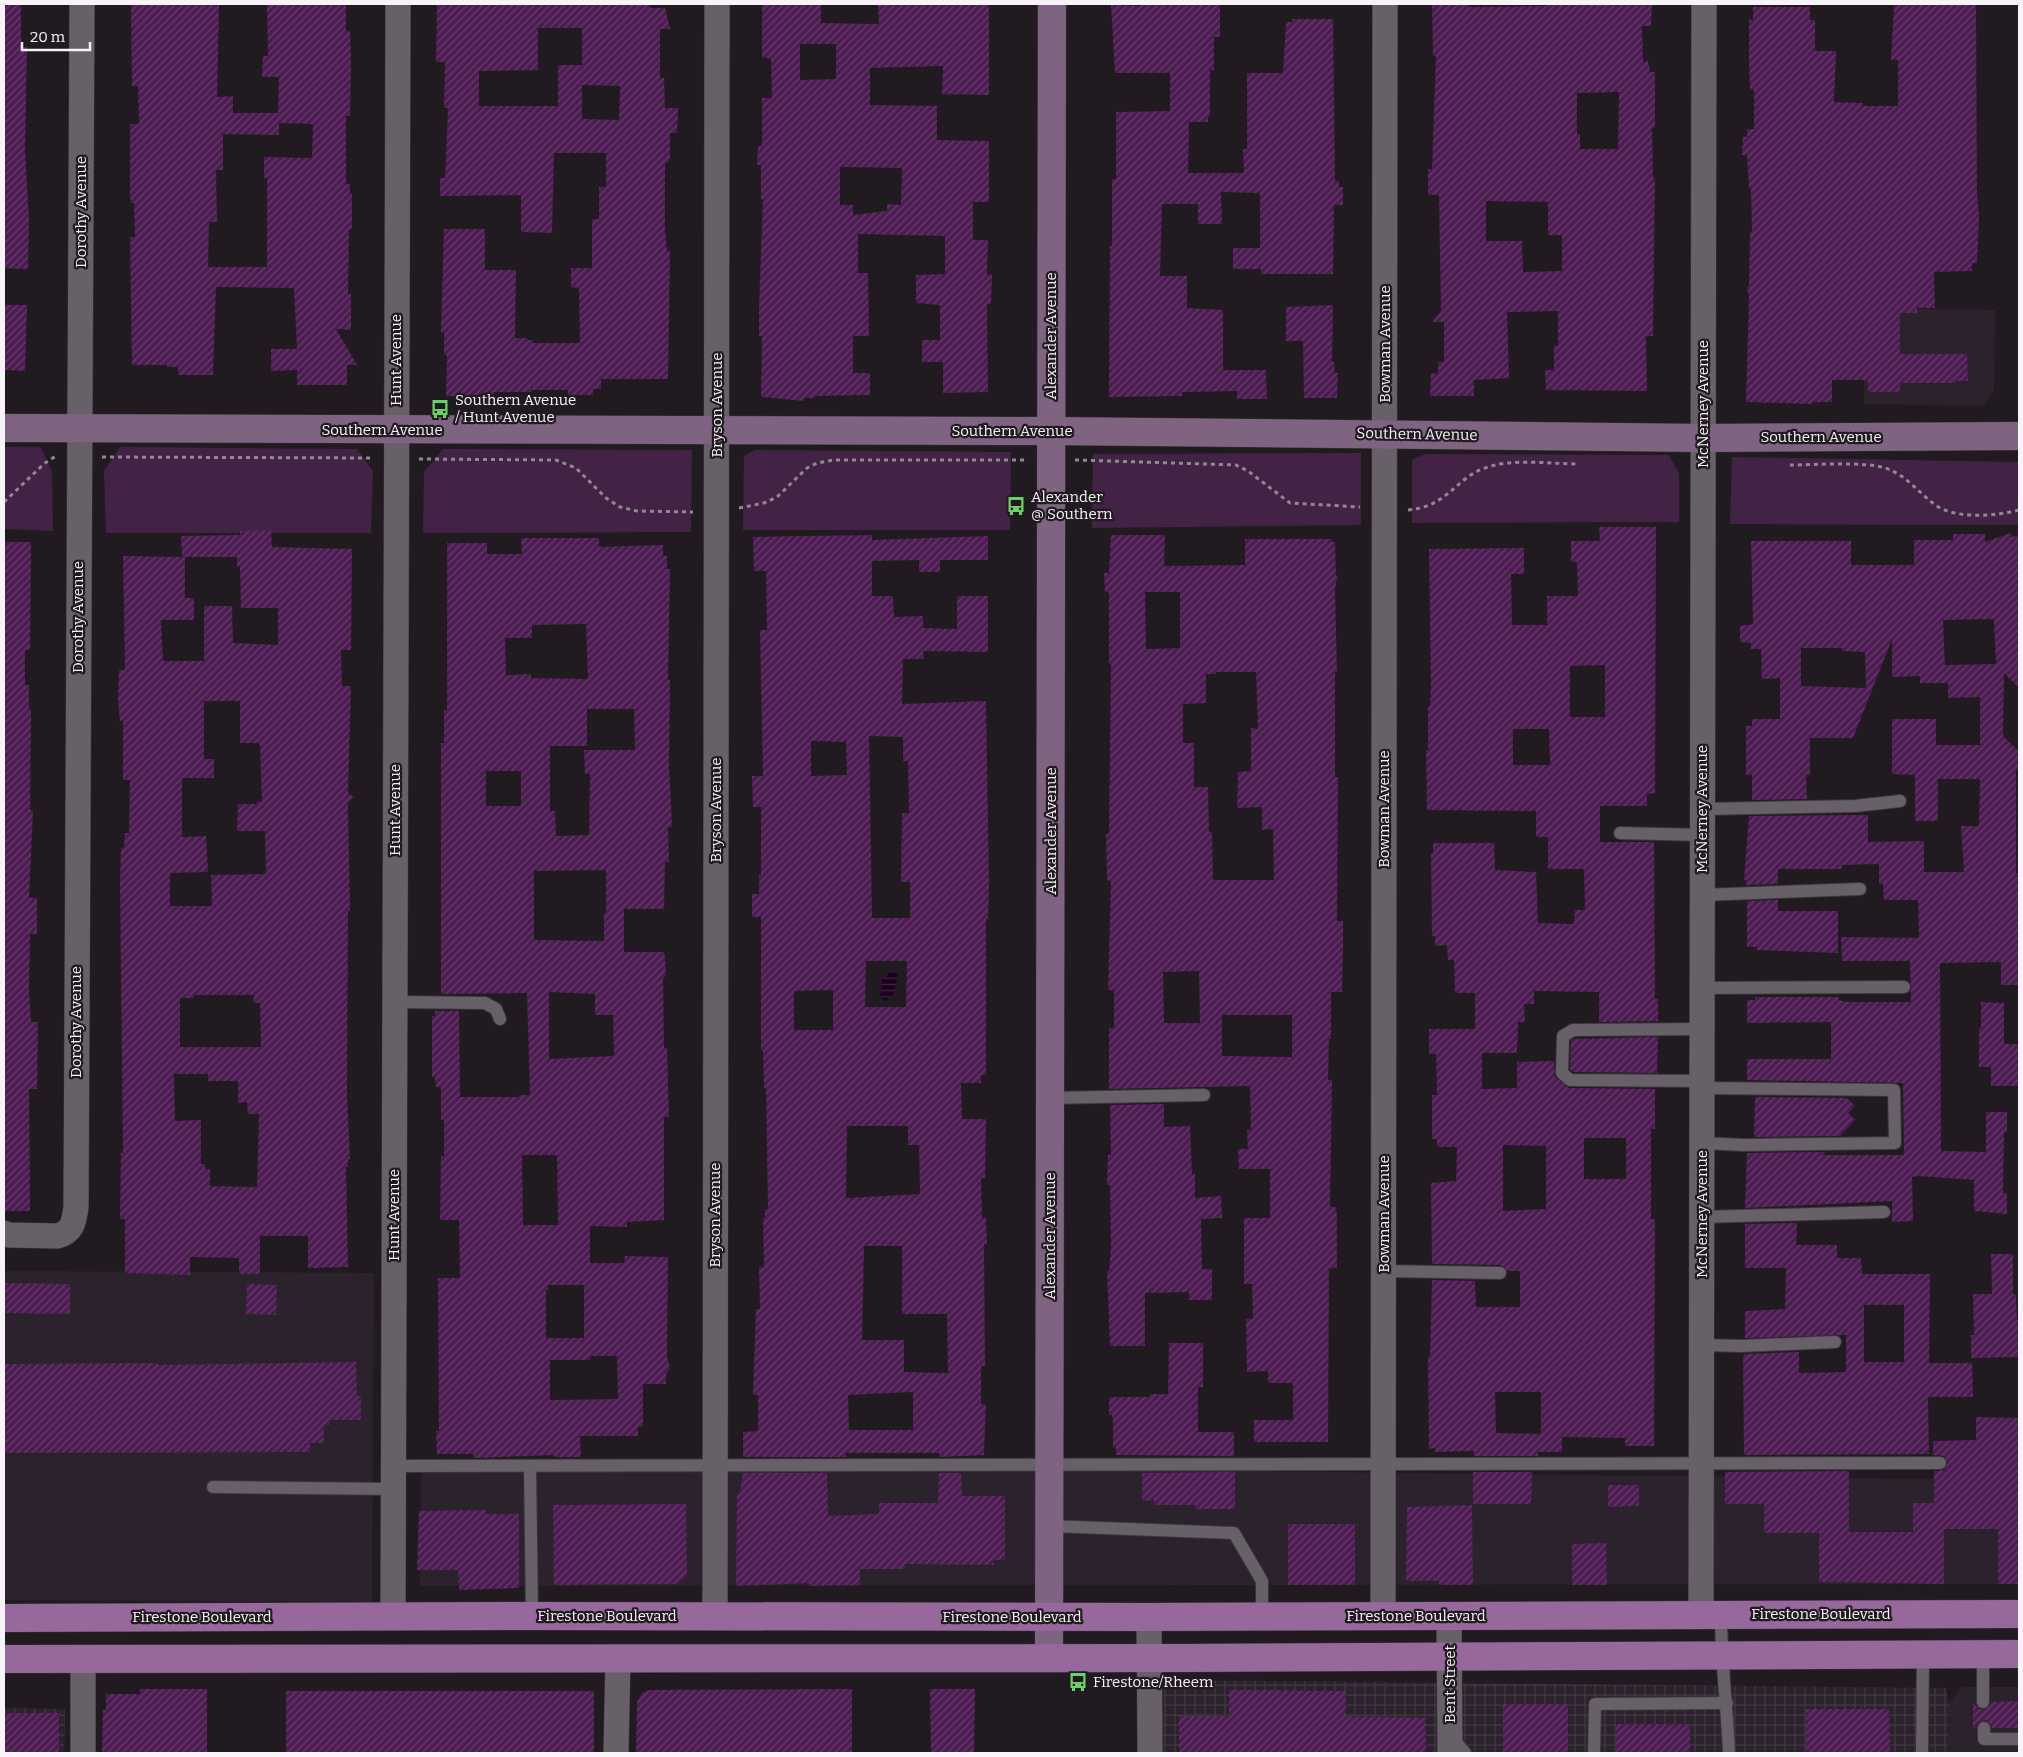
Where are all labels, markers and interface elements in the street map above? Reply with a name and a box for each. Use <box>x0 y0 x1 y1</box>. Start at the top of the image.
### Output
scale bar <box>22 20 90 52</box>
text: 20 m <box>30 28 66 46</box>
street label: Dorothy Avenue <box>72 156 90 268</box>
street label: Alexander Avenue <box>1042 272 1060 400</box>
street label: Bowman Avenue <box>1376 285 1394 403</box>
street label: Hunt Avenue <box>387 314 405 406</box>
street label: McNerney Avenue <box>1694 340 1712 468</box>
street label: Bryson Avenue <box>708 353 726 457</box>
place label: Southern Avenue / Hunt Avenue <box>455 391 576 426</box>
bus stop icon: Southern Avenue / Hunt Avenue <box>429 398 451 420</box>
street label: Southern Avenue <box>321 421 443 439</box>
street label: Southern Avenue <box>951 422 1073 440</box>
street label: Southern Avenue <box>1356 424 1478 444</box>
street label: Southern Avenue <box>1760 428 1882 446</box>
place label: Alexander @ Southern <box>1031 488 1113 523</box>
bus stop icon: Alexander @ Southern <box>1005 495 1027 517</box>
street label: Dorothy Avenue <box>69 561 87 673</box>
street label: McNerney Avenue <box>1693 745 1711 873</box>
street label: Bowman Avenue <box>1375 750 1393 868</box>
street label: Bryson Avenue <box>707 758 725 862</box>
street label: Hunt Avenue <box>386 764 404 856</box>
street label: Alexander Avenue <box>1042 767 1060 895</box>
street label: Dorothy Avenue <box>67 966 85 1078</box>
street label: McNerney Avenue <box>1693 1150 1711 1278</box>
street label: Bowman Avenue <box>1375 1155 1393 1273</box>
street label: Bryson Avenue <box>706 1163 724 1267</box>
street label: Hunt Avenue <box>385 1169 403 1261</box>
street label: Alexander Avenue <box>1041 1172 1059 1300</box>
street label: Firestone Boulevard <box>1751 1605 1891 1623</box>
street label: Firestone Boulevard <box>537 1607 677 1625</box>
street label: Firestone Boulevard <box>1346 1607 1486 1625</box>
street label: Firestone Boulevard <box>132 1608 272 1626</box>
street label: Firestone Boulevard <box>942 1608 1082 1626</box>
street label: Bent Street <box>1441 1644 1459 1723</box>
bus stop icon: Firestone/Rheem <box>1067 1671 1089 1693</box>
place label: Firestone/Rheem <box>1093 1673 1214 1691</box>

